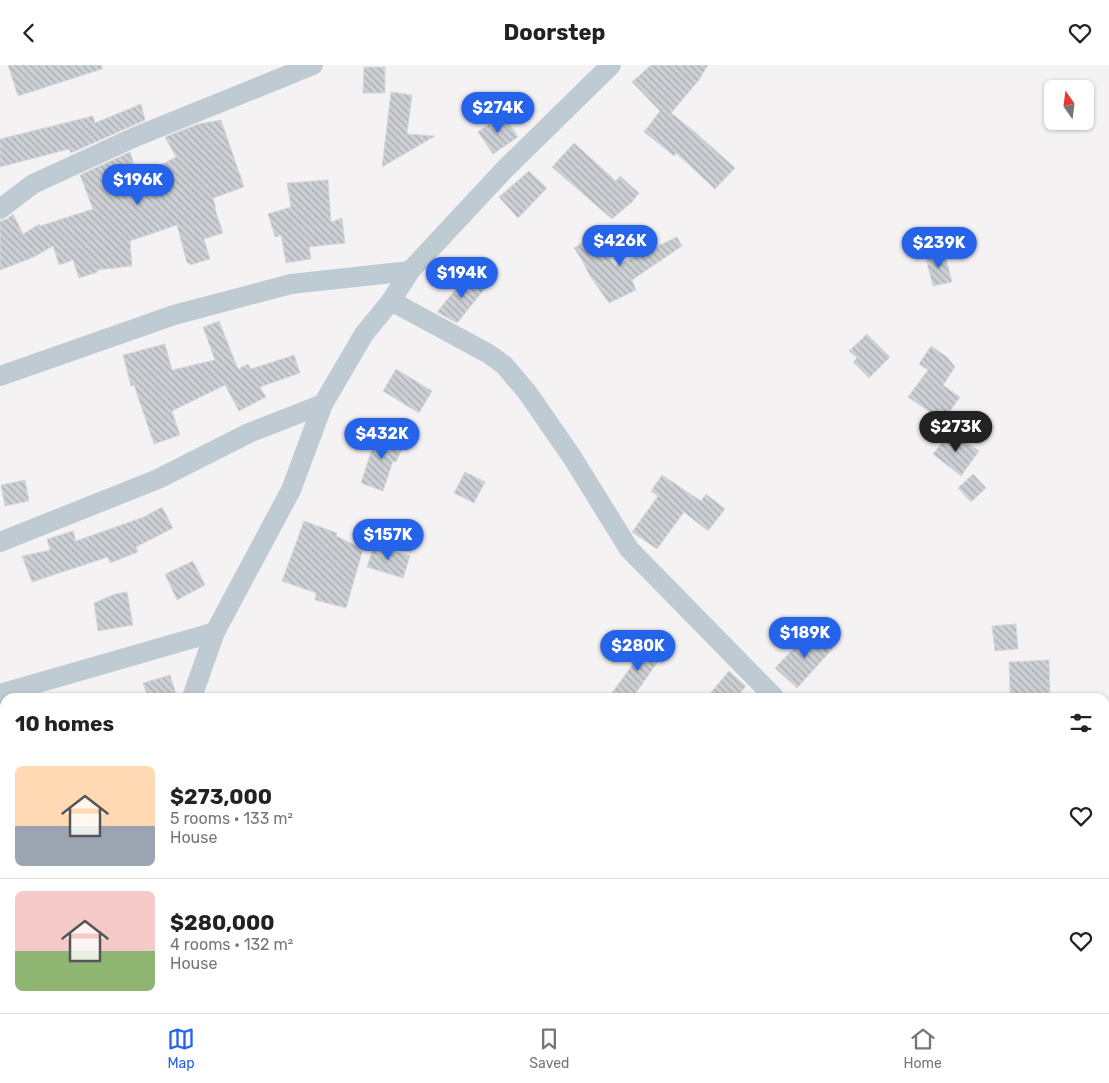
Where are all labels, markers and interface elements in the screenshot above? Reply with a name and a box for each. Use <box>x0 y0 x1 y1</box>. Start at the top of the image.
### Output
icon: back <box>15 19 43 47</box>
text: Doorstep <box>504 19 605 46</box>
icon: heart <box>1066 19 1094 47</box>
north arrow <box>1044 80 1094 130</box>
map controls <box>1044 80 1094 130</box>
pin: $274K <box>463 92 533 134</box>
text: $274K <box>472 98 524 117</box>
pin: $196K <box>103 163 173 206</box>
text: $196K <box>113 170 163 189</box>
pin: $426K <box>585 225 655 267</box>
pin: $239K <box>904 227 974 269</box>
text: $426K <box>593 231 647 250</box>
text: $239K <box>913 233 965 252</box>
pin: $194K <box>427 257 497 299</box>
text: $194K <box>437 263 487 282</box>
pin: $273K <box>921 411 991 453</box>
pin: $432K <box>347 417 417 460</box>
text: $273K <box>930 417 982 436</box>
text: $432K <box>355 424 409 443</box>
pin: $157K <box>353 519 423 561</box>
text: $157K <box>364 525 412 544</box>
pin: $189K <box>770 617 840 659</box>
text: $189K <box>780 623 830 642</box>
pin: $280K <box>603 629 673 672</box>
text: $280K <box>611 636 665 655</box>
icon: filters <box>1067 709 1095 737</box>
text: 10 homes <box>15 711 114 736</box>
text: $273,000 <box>170 784 272 809</box>
icon: home <box>55 786 115 846</box>
icon: heart <box>1067 802 1095 830</box>
text: 5 rooms · 133 m² <box>170 809 293 828</box>
text: House <box>170 828 217 847</box>
text: $280,000 <box>170 910 275 935</box>
icon: home <box>55 911 115 971</box>
icon: heart <box>1067 927 1095 955</box>
text: 4 rooms · 132 m² <box>170 935 293 954</box>
text: House <box>170 954 217 973</box>
tab: Map <box>167 1025 195 1072</box>
tab: Saved <box>529 1025 569 1072</box>
tab: Home <box>904 1025 942 1072</box>

